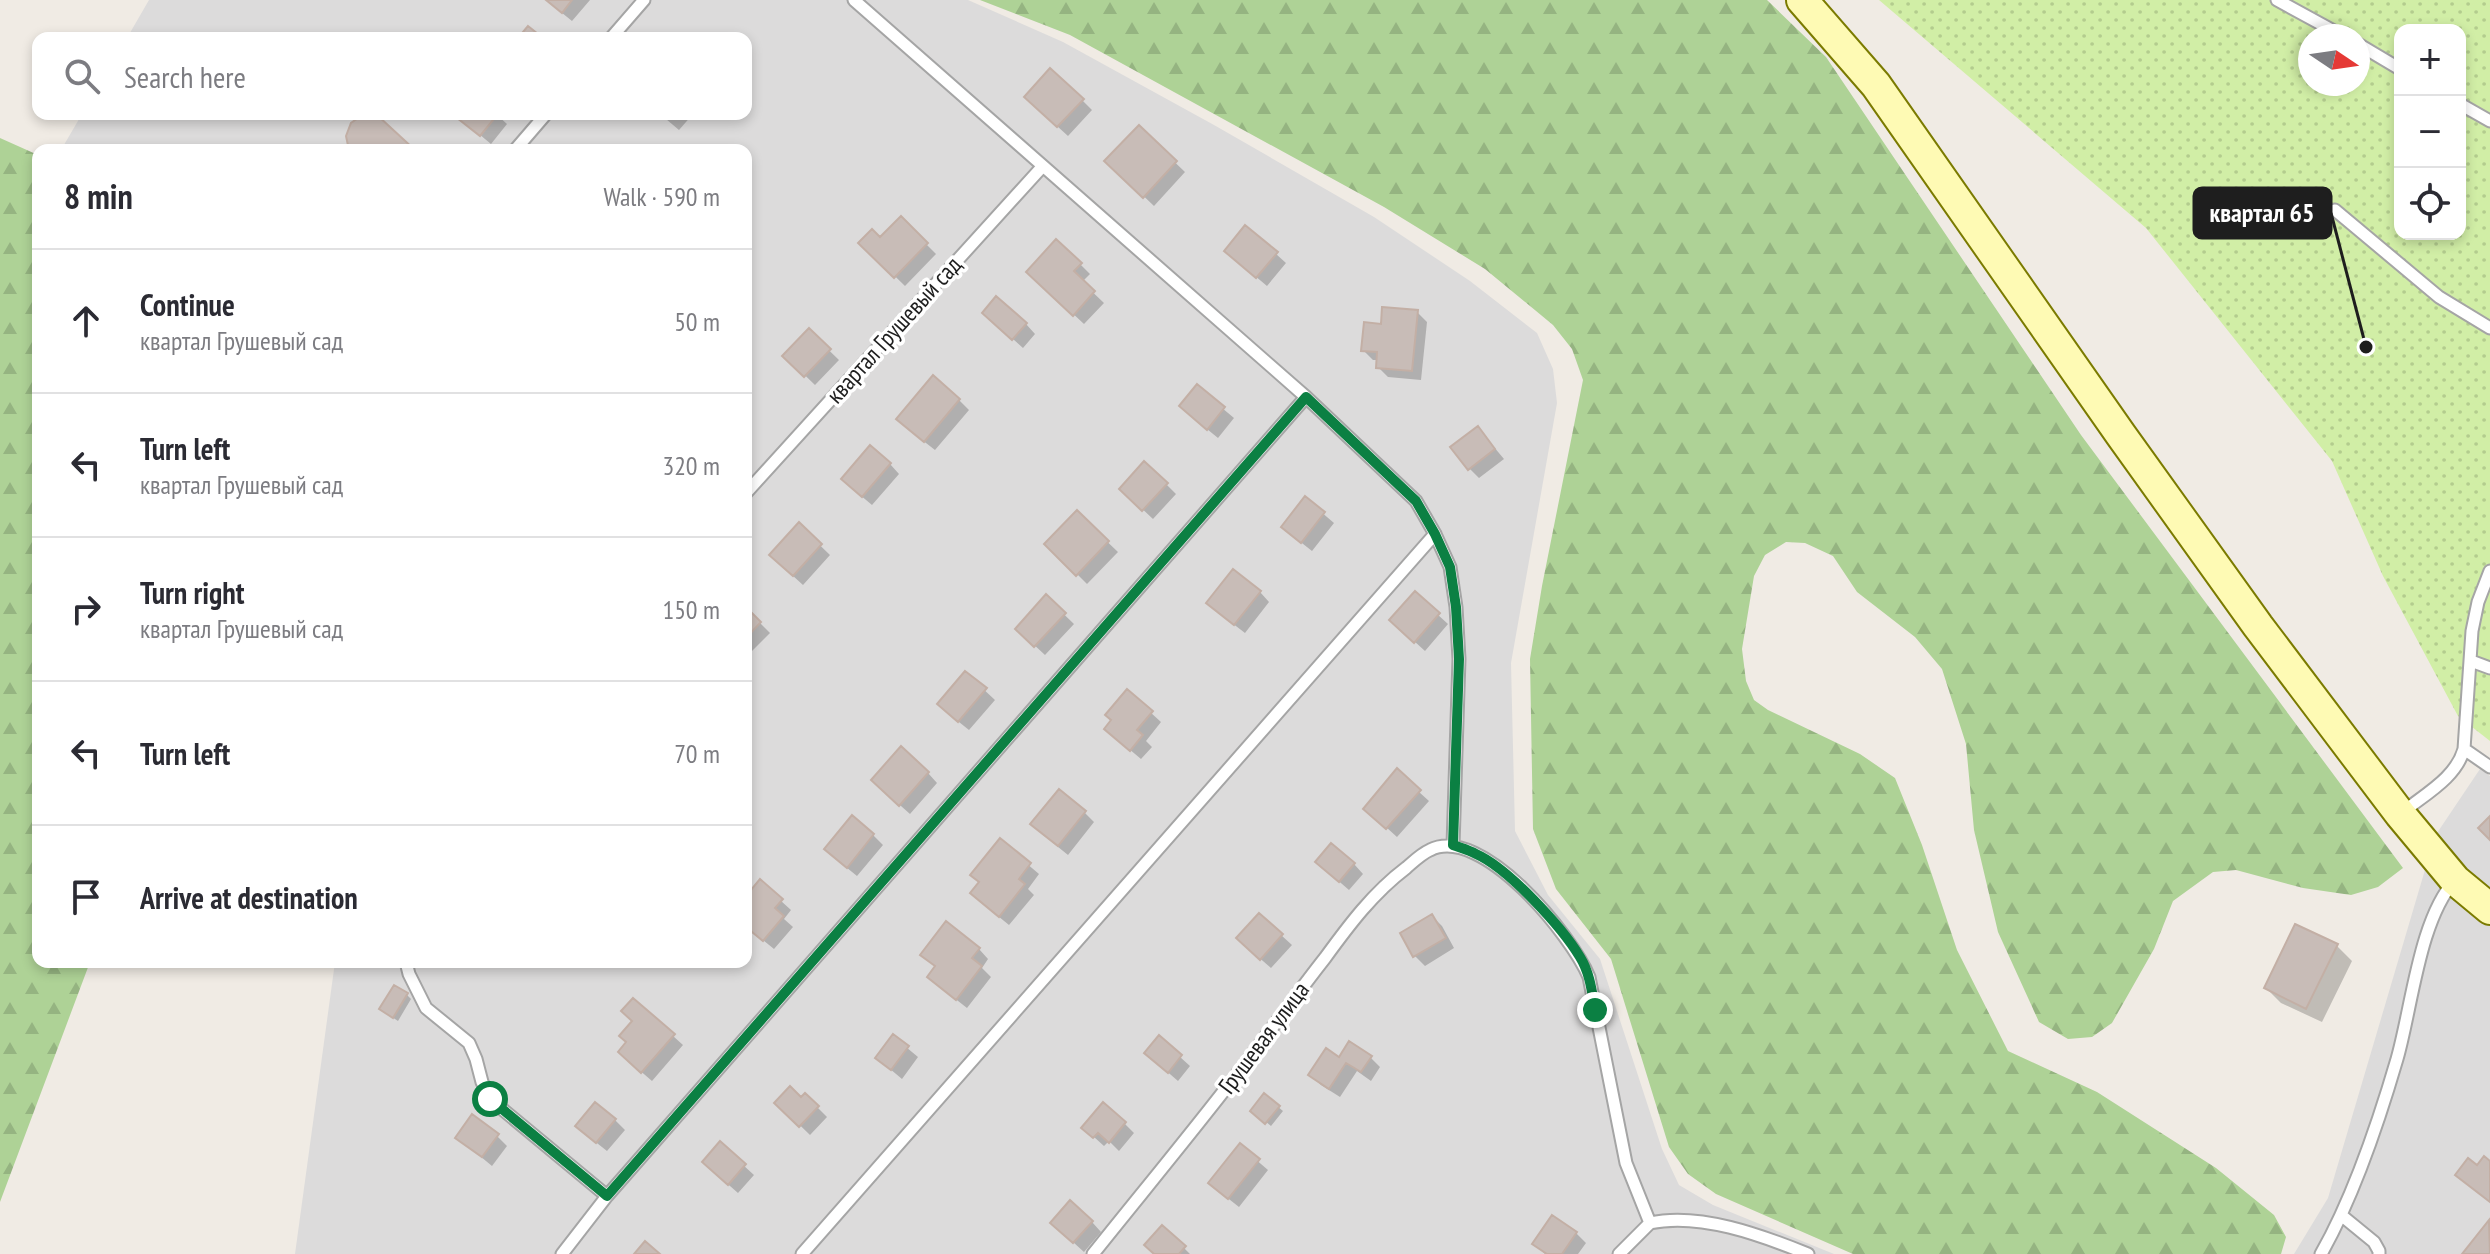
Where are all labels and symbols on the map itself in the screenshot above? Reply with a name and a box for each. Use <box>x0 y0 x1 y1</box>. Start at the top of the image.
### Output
north arrow <box>2298 24 2370 96</box>
callout: квартал 65 <box>2194 188 2331 238</box>
text: квартал 65 <box>2210 196 2314 229</box>
street label: квартал Грушевый сад <box>819 249 968 410</box>
street label: Грушевая улица <box>1211 975 1316 1100</box>
route end <box>1577 992 1613 1028</box>
route start <box>472 1081 508 1117</box>

